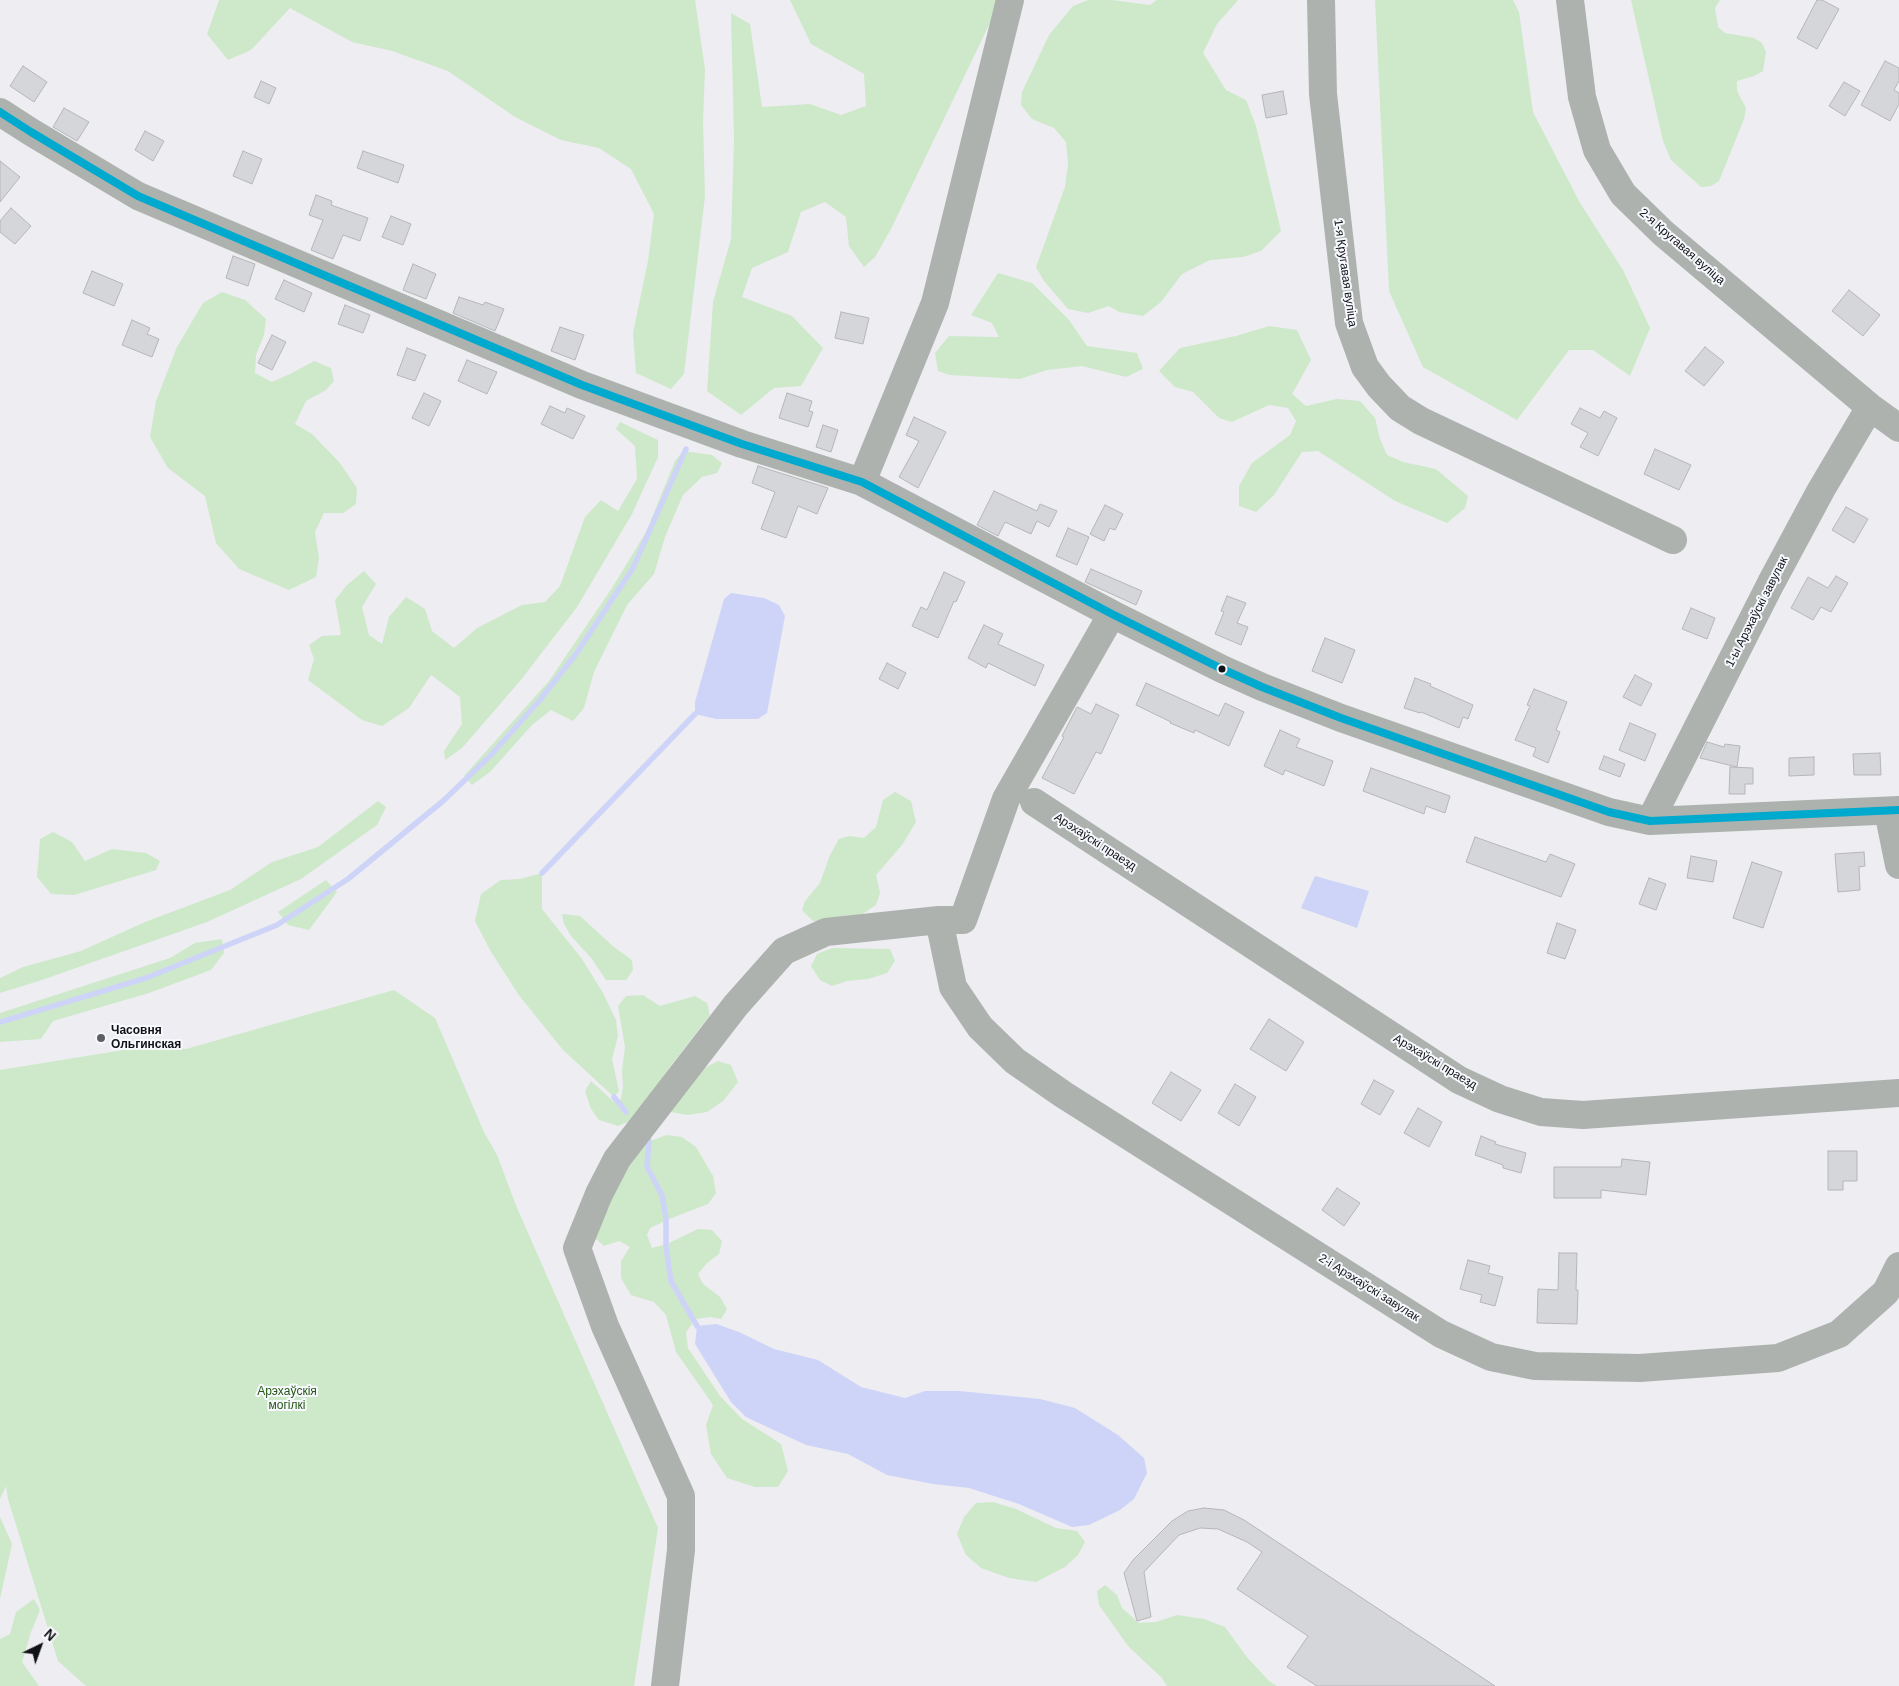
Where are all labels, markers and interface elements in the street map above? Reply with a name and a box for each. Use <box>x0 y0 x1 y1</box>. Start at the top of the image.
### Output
street label: 2-я Кругавая вуліца <box>1636 206 1728 288</box>
street label: 1-я Кругавая вуліца <box>1330 218 1360 328</box>
street label: 1-ы Арэхаўскі завулак <box>1723 554 1791 670</box>
unlabelled marker <box>1217 664 1227 674</box>
street label: Арэхаўскі праезд <box>1051 810 1139 874</box>
place label: Часовня Ольгинская <box>111 1024 181 1052</box>
street label: Арэхаўскі праезд <box>1391 1031 1479 1093</box>
marker: Часовня Ольгинская <box>95 1032 107 1044</box>
street label: 2-і Арэхаўскі завулак <box>1316 1251 1422 1325</box>
park label: Арэхаўскія могілкі <box>257 1385 317 1413</box>
north arrow <box>15 1621 65 1671</box>
text: N <box>41 1626 59 1644</box>

